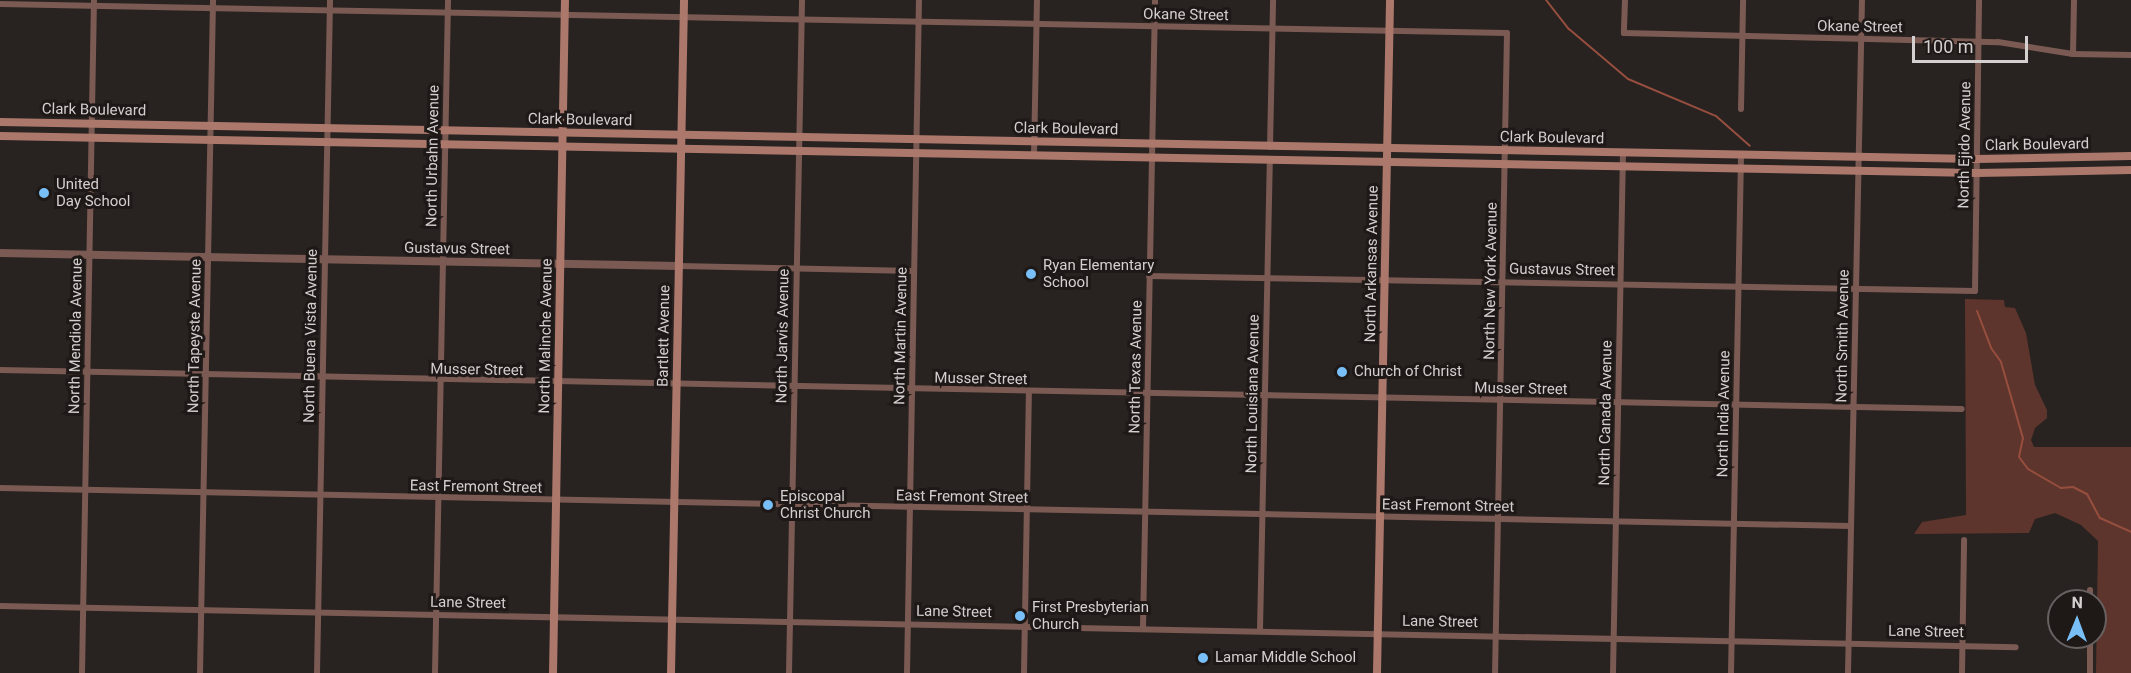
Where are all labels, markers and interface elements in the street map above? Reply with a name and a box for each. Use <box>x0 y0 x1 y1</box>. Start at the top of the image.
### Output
street label: Okane Street <box>1143 5 1229 25</box>
street label: Okane Street <box>1817 17 1903 37</box>
scale bar <box>1915 24 2030 62</box>
text: 100 m <box>1923 36 1974 57</box>
street label: North Ejido Avenue <box>1955 81 1975 209</box>
street label: North Urbahn Avenue <box>423 85 443 227</box>
street label: Clark Boulevard <box>42 100 146 120</box>
street label: Clark Boulevard <box>528 110 632 130</box>
street label: Clark Boulevard <box>1014 119 1118 139</box>
street label: Clark Boulevard <box>1500 128 1604 148</box>
street label: Clark Boulevard <box>1985 135 2089 155</box>
place label: United Day School <box>56 175 130 210</box>
street label: North Arkansas Avenue <box>1362 185 1382 343</box>
marker: United Day School <box>37 186 51 200</box>
street label: North New York Avenue <box>1481 202 1501 360</box>
street label: Gustavus Street <box>404 239 510 259</box>
street label: North Buena Vista Avenue <box>300 249 322 423</box>
place label: Ryan Elementary School <box>1043 256 1154 291</box>
street label: North Mendiola Avenue <box>66 258 86 414</box>
street label: North Malinche Avenue <box>536 258 556 414</box>
street label: North Tapeyste Avenue <box>185 259 205 413</box>
street label: Gustavus Street <box>1509 260 1615 280</box>
street label: North Martin Avenue <box>891 267 911 405</box>
marker: Ryan Elementary School <box>1024 267 1038 281</box>
street label: North Jarvis Avenue <box>773 269 793 403</box>
street label: North Smith Avenue <box>1833 269 1853 403</box>
street label: Bartlett Avenue <box>654 285 674 387</box>
street label: North Texas Avenue <box>1126 300 1146 434</box>
street label: North Louisiana Avenue <box>1243 314 1263 474</box>
street label: North Canada Avenue <box>1596 340 1616 486</box>
street label: North India Avenue <box>1714 350 1734 478</box>
street label: Musser Street <box>430 360 524 380</box>
place label: Church of Christ <box>1354 363 1462 381</box>
marker: Church of Christ <box>1335 365 1349 379</box>
street label: Musser Street <box>934 369 1028 389</box>
street label: Musser Street <box>1474 379 1568 399</box>
street label: East Fremont Street <box>410 477 542 497</box>
place label: Episcopal Christ Church <box>780 487 870 522</box>
street label: East Fremont Street <box>896 487 1028 507</box>
street label: East Fremont Street <box>1382 496 1514 516</box>
marker: Episcopal Christ Church <box>761 498 775 512</box>
north arrow <box>2047 589 2107 649</box>
street label: Lane Street <box>430 593 506 613</box>
text: N <box>2071 593 2083 612</box>
place label: First Presbyterian Church <box>1032 598 1149 633</box>
street label: Lane Street <box>916 602 992 622</box>
marker: First Presbyterian Church <box>1013 609 1027 623</box>
street label: Lane Street <box>1402 612 1478 632</box>
street label: Lane Street <box>1888 622 1964 642</box>
place label: Lamar Middle School <box>1215 649 1356 667</box>
marker: Lamar Middle School <box>1196 651 1210 665</box>

